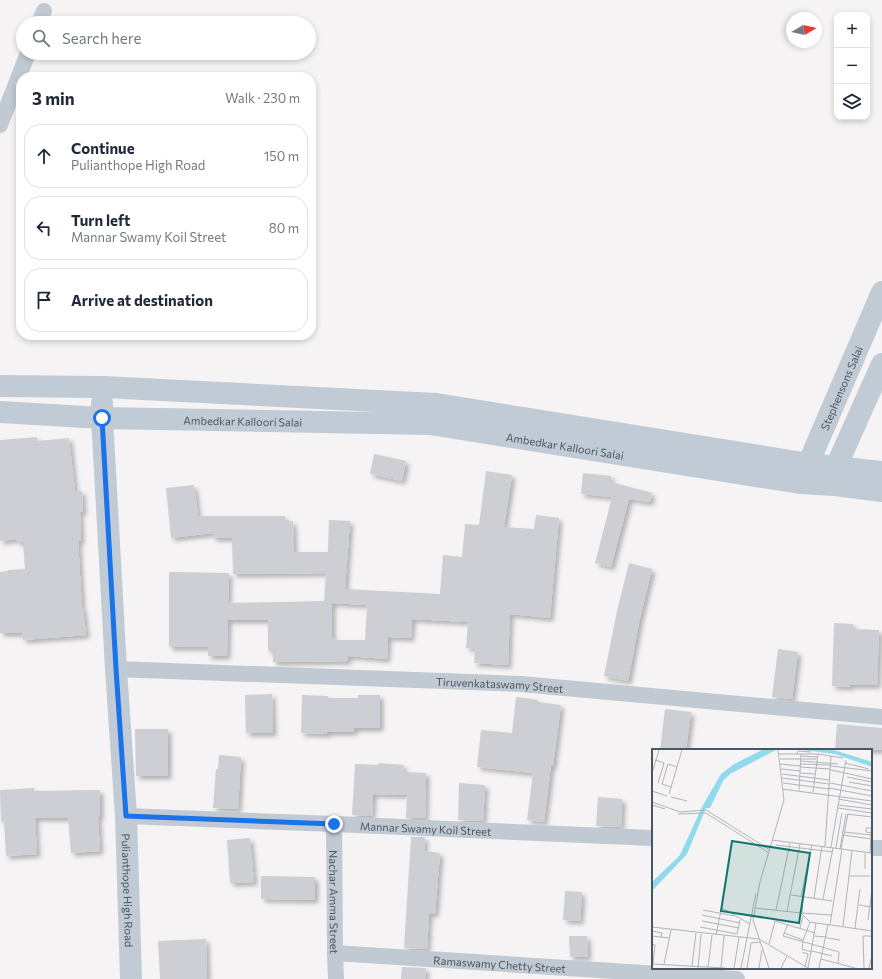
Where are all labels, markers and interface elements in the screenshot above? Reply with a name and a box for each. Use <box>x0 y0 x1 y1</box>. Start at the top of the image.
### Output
north arrow <box>786 12 822 48</box>
map controls <box>834 12 870 120</box>
button: + <box>834 12 870 48</box>
search box <box>16 16 316 60</box>
icon: search <box>30 27 52 49</box>
text: Search here <box>62 29 141 47</box>
button: − <box>834 48 870 84</box>
button: layers <box>834 84 870 120</box>
text: 3 min <box>32 88 75 109</box>
text: Walk · 230 m <box>225 90 300 106</box>
text: Continue <box>71 139 135 157</box>
icon: ahead <box>33 145 55 167</box>
text: 150 m <box>264 148 299 164</box>
text: Pulianthope High Road <box>71 157 205 173</box>
text: Turn left <box>71 211 130 229</box>
icon: left <box>33 217 55 239</box>
text: 80 m <box>269 220 299 236</box>
text: Mannar Swamy Koil Street <box>71 229 226 245</box>
icon: arrive <box>33 289 55 311</box>
text: Arrive at destination <box>71 291 213 309</box>
street label: Stephensons Salai <box>817 344 865 432</box>
route start <box>93 409 111 427</box>
street label: Ambedkar Kalloori Salai <box>183 413 303 428</box>
street label: Ambedkar Kalloori Salai <box>505 430 625 461</box>
street label: Tiruvenkataswamy Street <box>436 674 565 694</box>
inset map <box>652 749 872 969</box>
route end <box>325 815 343 833</box>
street label: Mannar Swamy Koil Street <box>360 819 492 837</box>
street label: Pulianthope High Road <box>120 833 137 947</box>
street label: Nachar Amma Street <box>328 850 342 954</box>
street label: Ramaswamy Chetty Street <box>433 953 567 974</box>

